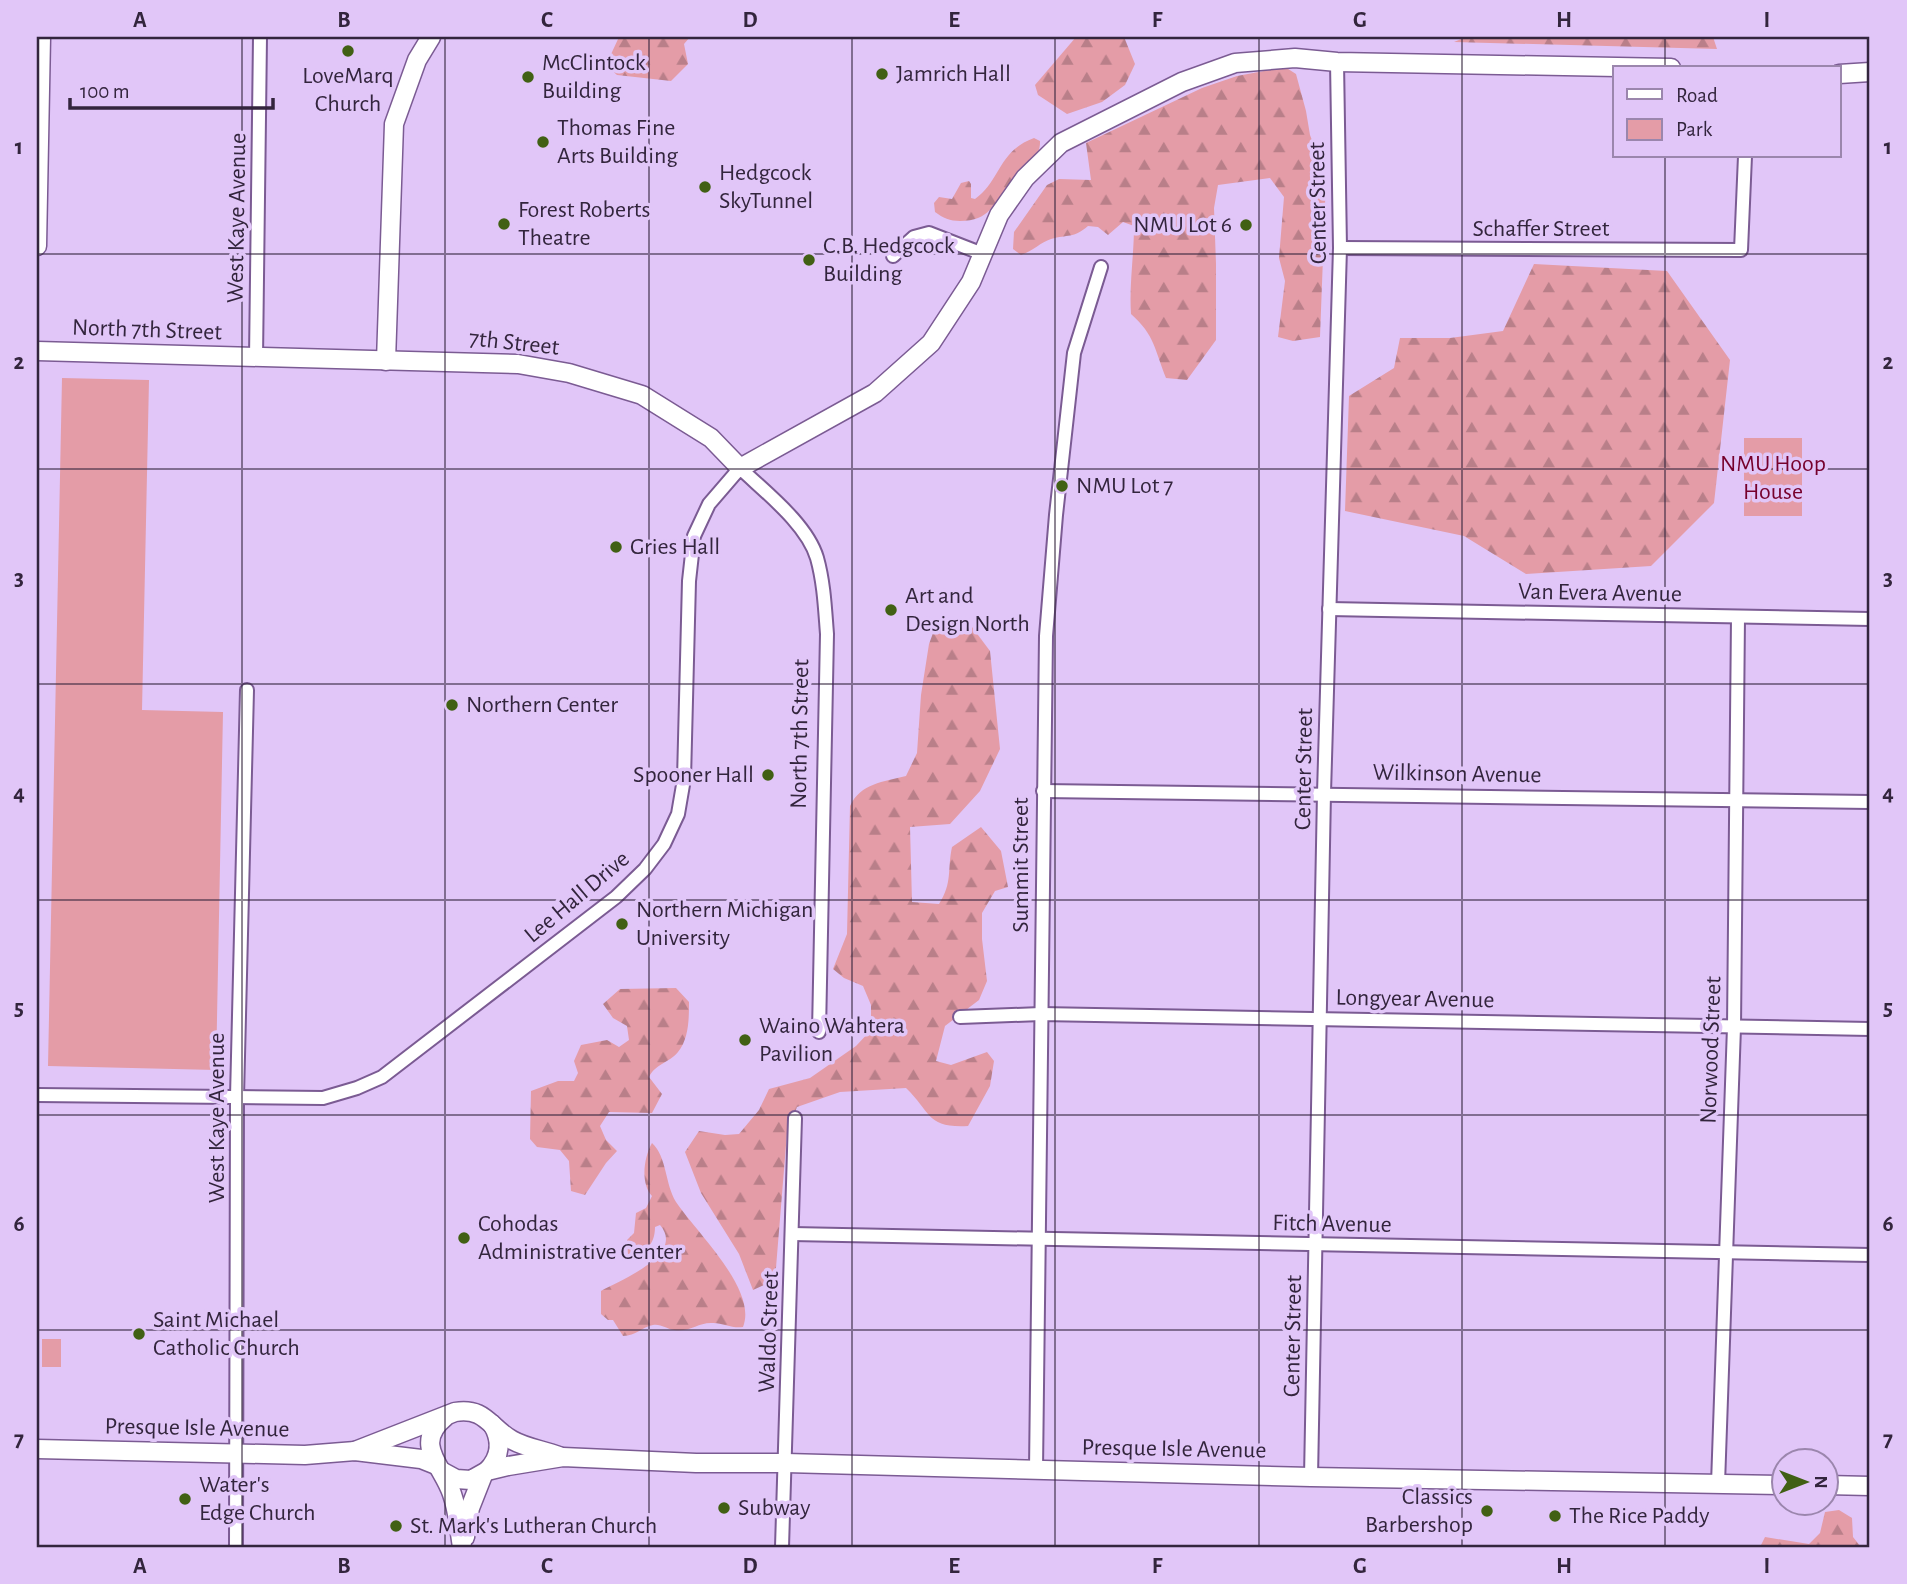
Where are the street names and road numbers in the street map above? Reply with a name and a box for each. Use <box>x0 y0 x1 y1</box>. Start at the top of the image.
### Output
street label: West Kaye Avenue <box>224 133 250 303</box>
street label: Center Street <box>1305 141 1331 264</box>
street label: Schaffer Street <box>1473 217 1610 241</box>
street label: North 7th Street <box>72 315 223 345</box>
street label: 7th Street <box>468 326 561 360</box>
street label: Van Evera Avenue <box>1518 580 1682 606</box>
street label: North 7th Street <box>787 659 813 809</box>
street label: Center Street <box>1291 707 1317 830</box>
street label: Wilkinson Avenue <box>1372 761 1542 787</box>
street label: Summit Street <box>1009 797 1033 933</box>
street label: Lee Hall Drive <box>520 847 634 947</box>
street label: Norwood Street <box>1696 975 1726 1124</box>
street label: Longyear Avenue <box>1335 986 1495 1012</box>
street label: West Kaye Avenue <box>205 1033 229 1203</box>
street label: Fitch Avenue <box>1272 1211 1392 1237</box>
street label: Waldo Street <box>755 1270 783 1393</box>
street label: Center Street <box>1280 1274 1306 1397</box>
street label: Presque Isle Avenue <box>104 1414 290 1442</box>
street label: Presque Isle Avenue <box>1081 1435 1267 1463</box>

